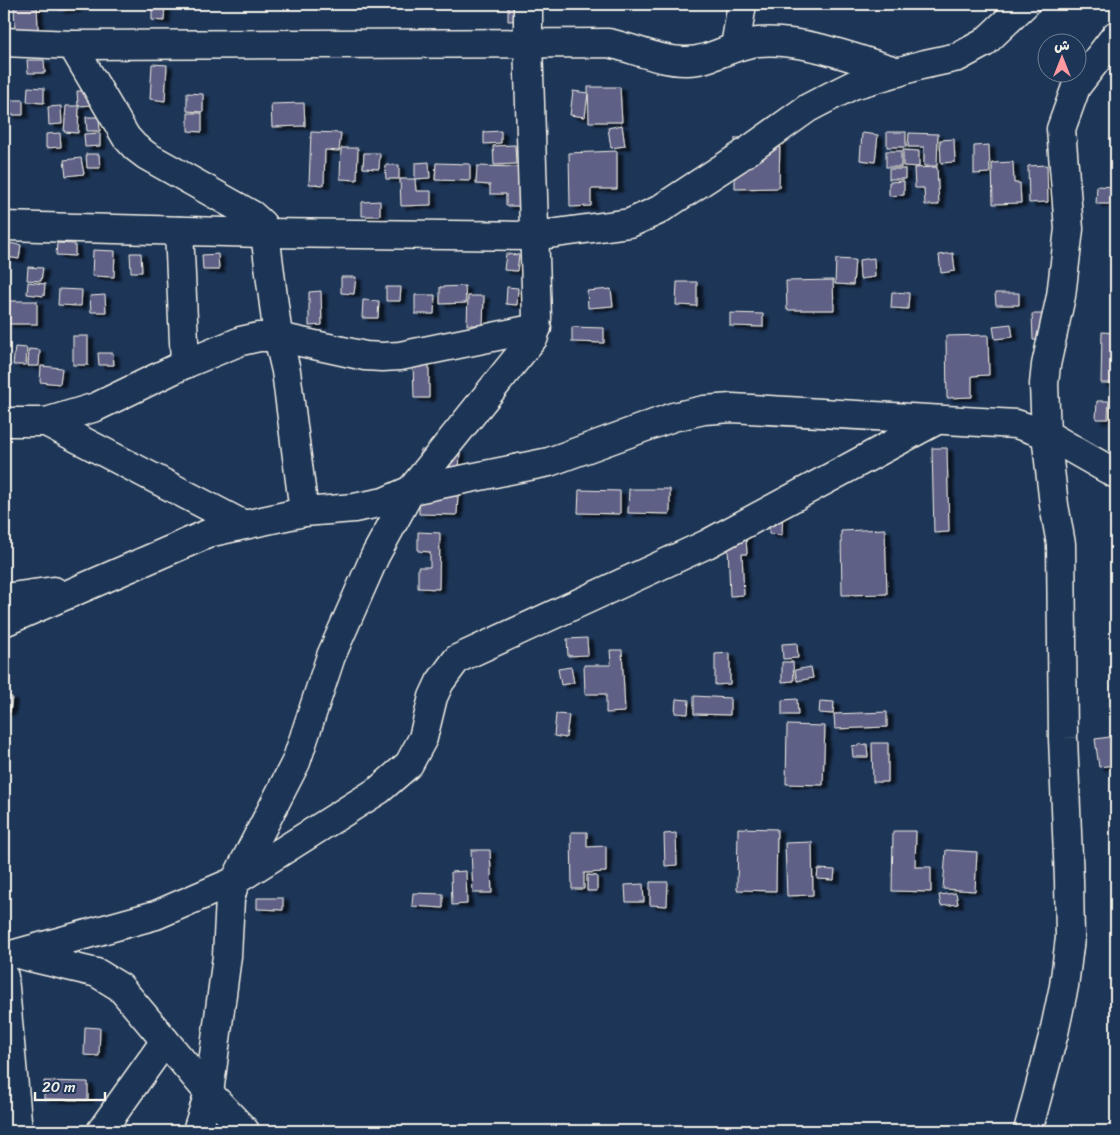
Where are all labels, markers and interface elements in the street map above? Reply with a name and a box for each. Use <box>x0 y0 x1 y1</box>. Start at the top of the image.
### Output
north arrow <box>1038 32 1088 82</box>
text: ش <box>1054 33 1070 58</box>
scale bar <box>35 1070 105 1102</box>
text: 20 m <box>42 1074 76 1100</box>

